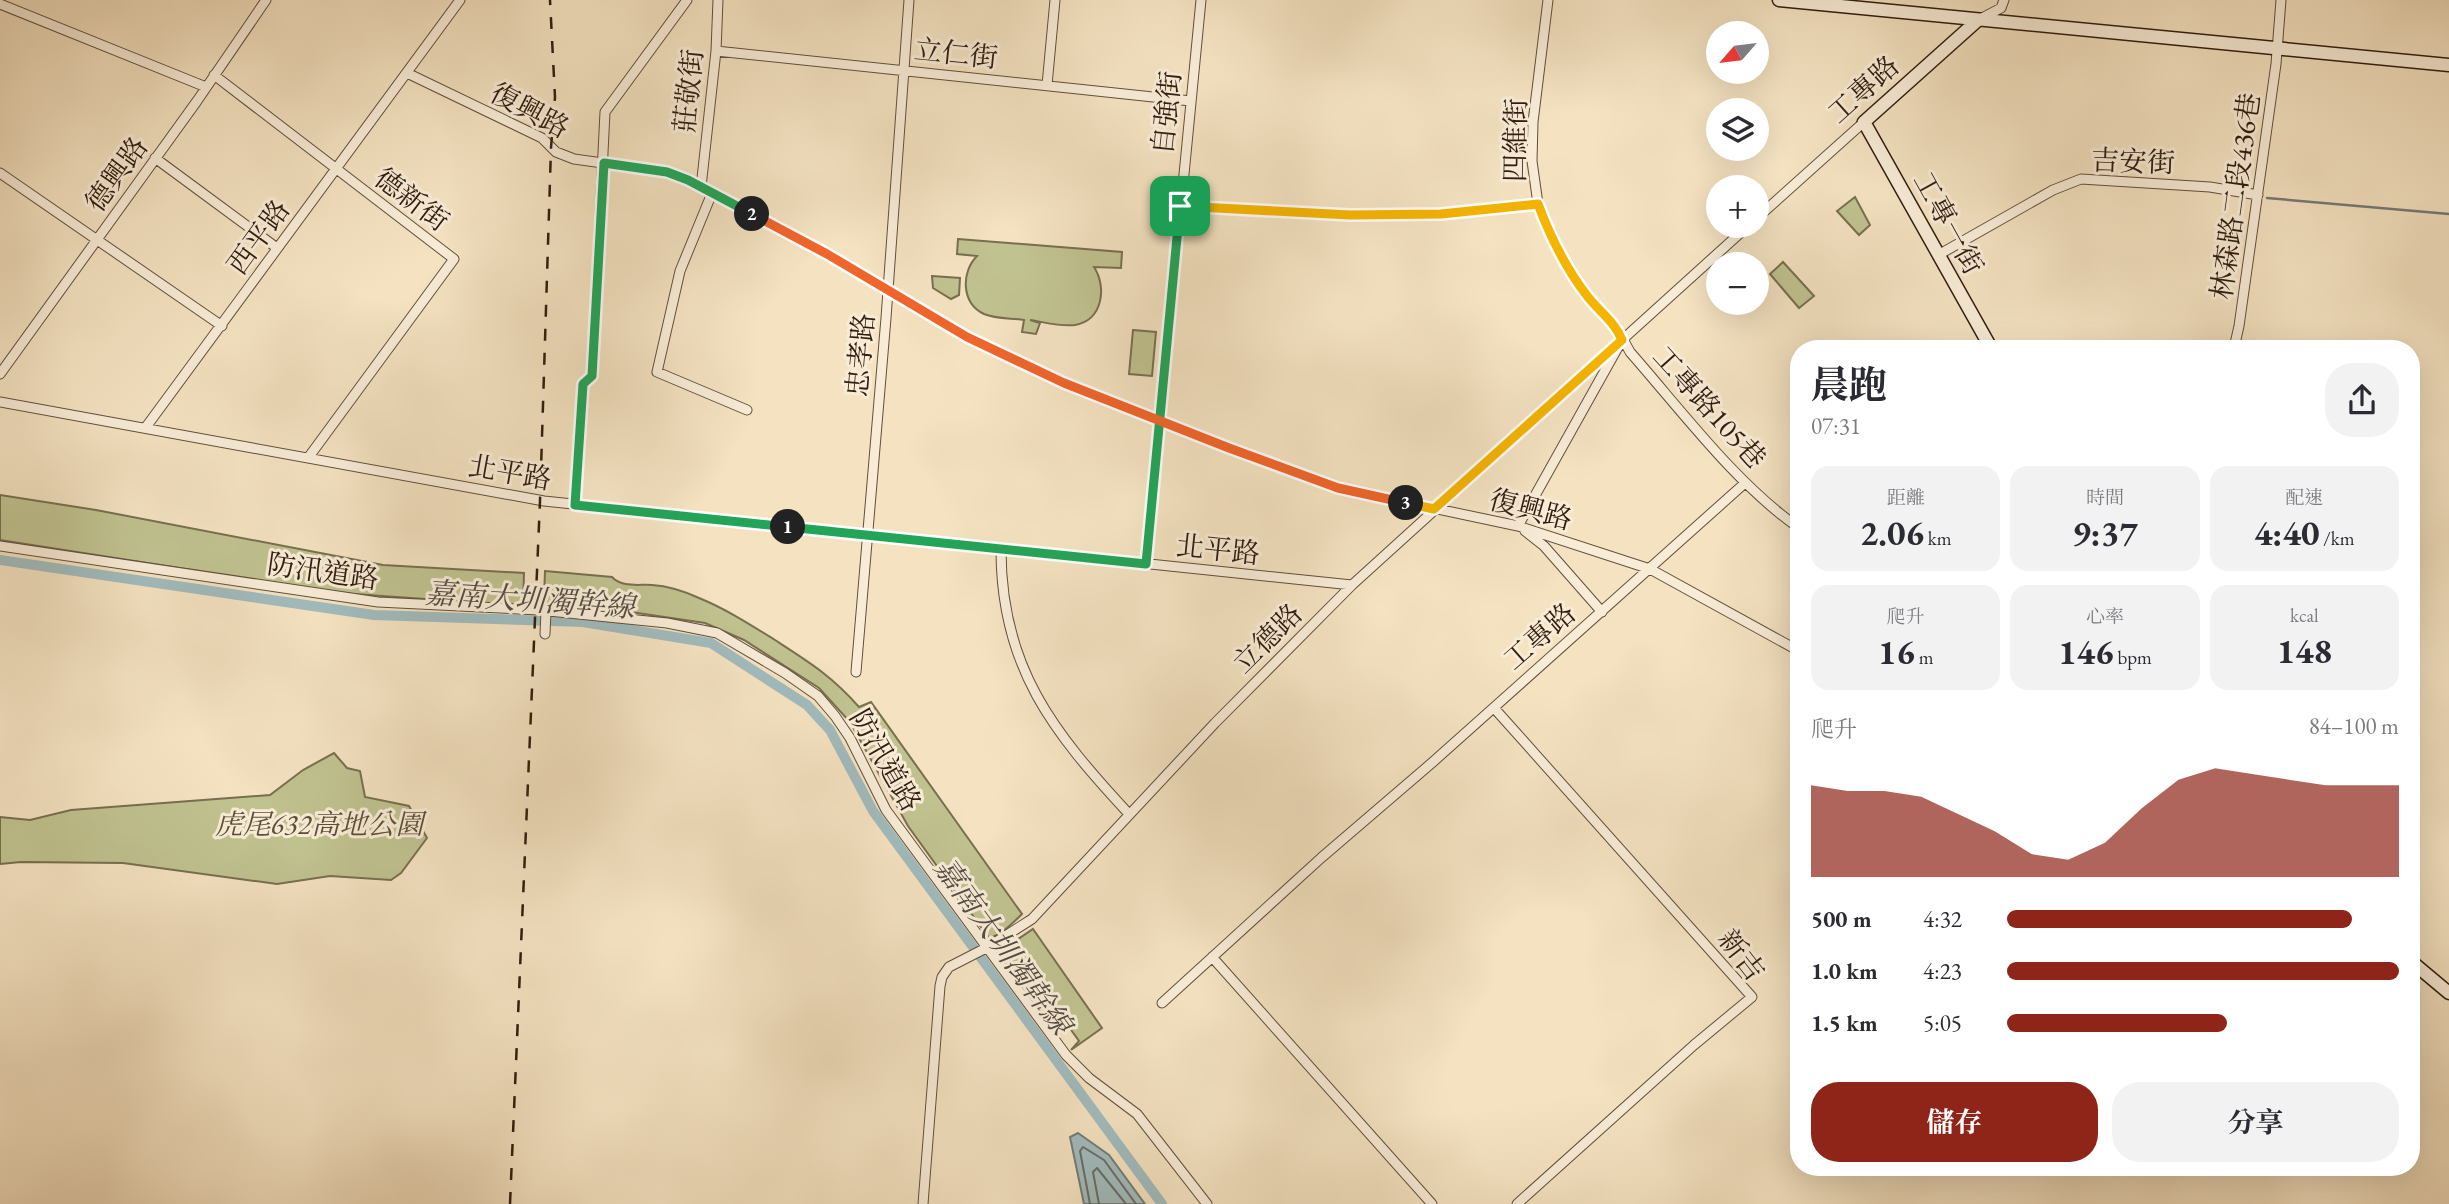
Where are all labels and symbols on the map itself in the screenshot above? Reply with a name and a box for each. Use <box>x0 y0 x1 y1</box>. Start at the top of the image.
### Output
north arrow <box>1706 21 1769 84</box>
street label: 立仁街 <box>912 31 1000 75</box>
street label: 莊敬街 <box>666 47 710 135</box>
street label: 工專路 <box>1820 48 1906 130</box>
street label: 自強街 <box>1144 69 1188 157</box>
street label: 復興路 <box>484 74 576 146</box>
street label: 林森路二段436巷 <box>2203 90 2267 302</box>
street label: 四維街 <box>1496 98 1534 182</box>
street label: 德興路 <box>77 129 155 219</box>
street label: 吉安街 <box>2090 142 2176 180</box>
street label: 德新街 <box>368 159 456 239</box>
street label: 工專一街 <box>1906 165 1992 281</box>
pin <box>1150 176 1210 236</box>
street label: 西平路 <box>219 192 297 282</box>
pin: 2 <box>734 196 770 232</box>
street label: 忠孝路 <box>838 312 882 398</box>
street label: 工專路105巷 <box>1646 338 1774 476</box>
street label: 北平路 <box>466 447 554 497</box>
street label: 復興路 <box>1486 481 1576 537</box>
pin: 3 <box>1388 486 1424 520</box>
pin: 1 <box>770 510 806 544</box>
street label: 北平路 <box>1174 527 1262 571</box>
street label: 防汛道路 <box>265 545 381 597</box>
water label: 嘉南大圳濁幹線 <box>424 573 639 626</box>
street label: 工專路 <box>1495 595 1583 677</box>
street label: 立德路 <box>1225 596 1309 680</box>
street label: 防汛道路 <box>842 702 930 818</box>
park label: 虎尾632高地公園 <box>215 806 427 842</box>
water label: 嘉南大圳濁幹線 <box>926 849 1083 1045</box>
street label: 新吉 <box>1711 922 1773 988</box>

